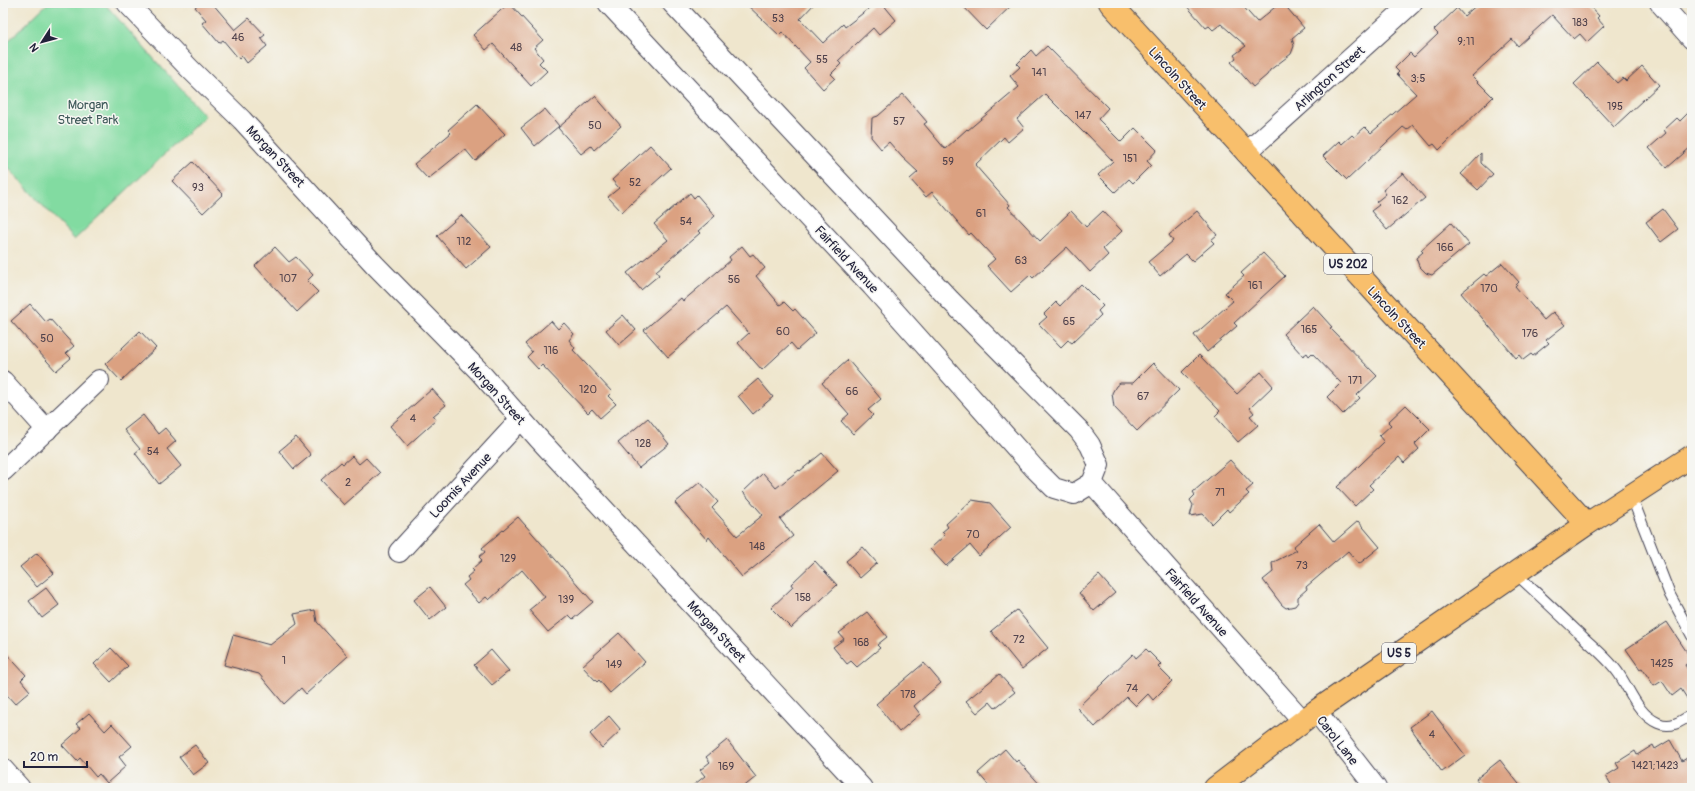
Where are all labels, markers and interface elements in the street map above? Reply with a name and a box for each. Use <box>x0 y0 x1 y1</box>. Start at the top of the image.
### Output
house number: 53 <box>772 12 784 25</box>
house number: 183 <box>1572 16 1588 29</box>
north arrow <box>22 22 62 62</box>
house number: 46 <box>232 31 244 44</box>
house number: 9;11 <box>1457 35 1475 48</box>
text: N <box>27 40 42 54</box>
house number: 48 <box>510 41 522 54</box>
street label: Arlington Street <box>1291 42 1369 115</box>
street label: Lincoln Street <box>1145 44 1210 114</box>
house number: 55 <box>816 53 828 66</box>
house number: 141 <box>1032 66 1046 79</box>
house number: 3;5 <box>1410 72 1426 85</box>
park label: Morgan Street Park <box>58 97 119 128</box>
house number: 195 <box>1607 100 1623 113</box>
house number: 147 <box>1075 109 1091 122</box>
house number: 57 <box>893 115 905 128</box>
house number: 50 <box>588 119 602 132</box>
street label: Morgan Street <box>243 122 308 191</box>
house number: 151 <box>1123 152 1137 165</box>
house number: 59 <box>942 155 954 168</box>
house number: 52 <box>629 176 641 189</box>
house number: 93 <box>192 181 204 194</box>
house number: 162 <box>1392 194 1408 207</box>
house number: 61 <box>976 207 986 220</box>
house number: 54 <box>680 215 693 228</box>
street label: Fairfield Avenue <box>811 223 882 297</box>
house number: 112 <box>457 235 471 248</box>
house number: 166 <box>1436 241 1454 254</box>
house number: 63 <box>1015 254 1027 267</box>
road number: US 202 <box>1324 254 1372 274</box>
house number: 107 <box>279 272 297 285</box>
house number: 56 <box>728 273 740 286</box>
house number: 161 <box>1247 279 1263 292</box>
house number: 170 <box>1480 282 1498 295</box>
street label: Lincoln Street <box>1363 283 1430 353</box>
house number: 65 <box>1063 315 1075 328</box>
house number: 165 <box>1301 323 1317 336</box>
house number: 60 <box>776 325 790 338</box>
house number: 176 <box>1522 327 1538 340</box>
house number: 50 <box>40 332 54 345</box>
house number: 116 <box>543 344 559 357</box>
street label: Morgan Street <box>464 359 529 429</box>
house number: 171 <box>1348 374 1362 387</box>
house number: 120 <box>579 383 597 396</box>
house number: 66 <box>846 385 858 398</box>
house number: 67 <box>1137 390 1149 403</box>
house number: 4 <box>410 412 417 425</box>
house number: 128 <box>635 437 651 450</box>
house number: 54 <box>147 445 160 458</box>
street label: Loomis Avenue <box>426 449 495 522</box>
house number: 2 <box>345 476 351 489</box>
house number: 71 <box>1215 486 1225 499</box>
house number: 70 <box>966 528 980 541</box>
house number: 148 <box>749 540 766 553</box>
house number: 129 <box>500 552 516 565</box>
house number: 73 <box>1296 559 1308 572</box>
street label: Fairfield Avenue <box>1161 565 1231 641</box>
house number: 158 <box>795 591 811 604</box>
house number: 139 <box>558 593 574 606</box>
street label: Morgan Street <box>684 597 749 666</box>
house number: 72 <box>1013 633 1025 646</box>
house number: 168 <box>853 636 870 649</box>
road number: US 5 <box>1382 643 1416 663</box>
house number: 1 <box>282 654 286 667</box>
house number: 1425 <box>1651 657 1673 670</box>
house number: 149 <box>606 658 623 671</box>
house number: 74 <box>1126 682 1139 695</box>
house number: 178 <box>900 688 916 701</box>
street label: Carol Lane <box>1313 713 1362 769</box>
house number: 4 <box>1429 728 1436 741</box>
scale bar <box>24 743 87 769</box>
text: 20 m <box>30 750 59 765</box>
house number: 1421;1423 <box>1632 759 1678 772</box>
house number: 169 <box>718 760 735 773</box>

